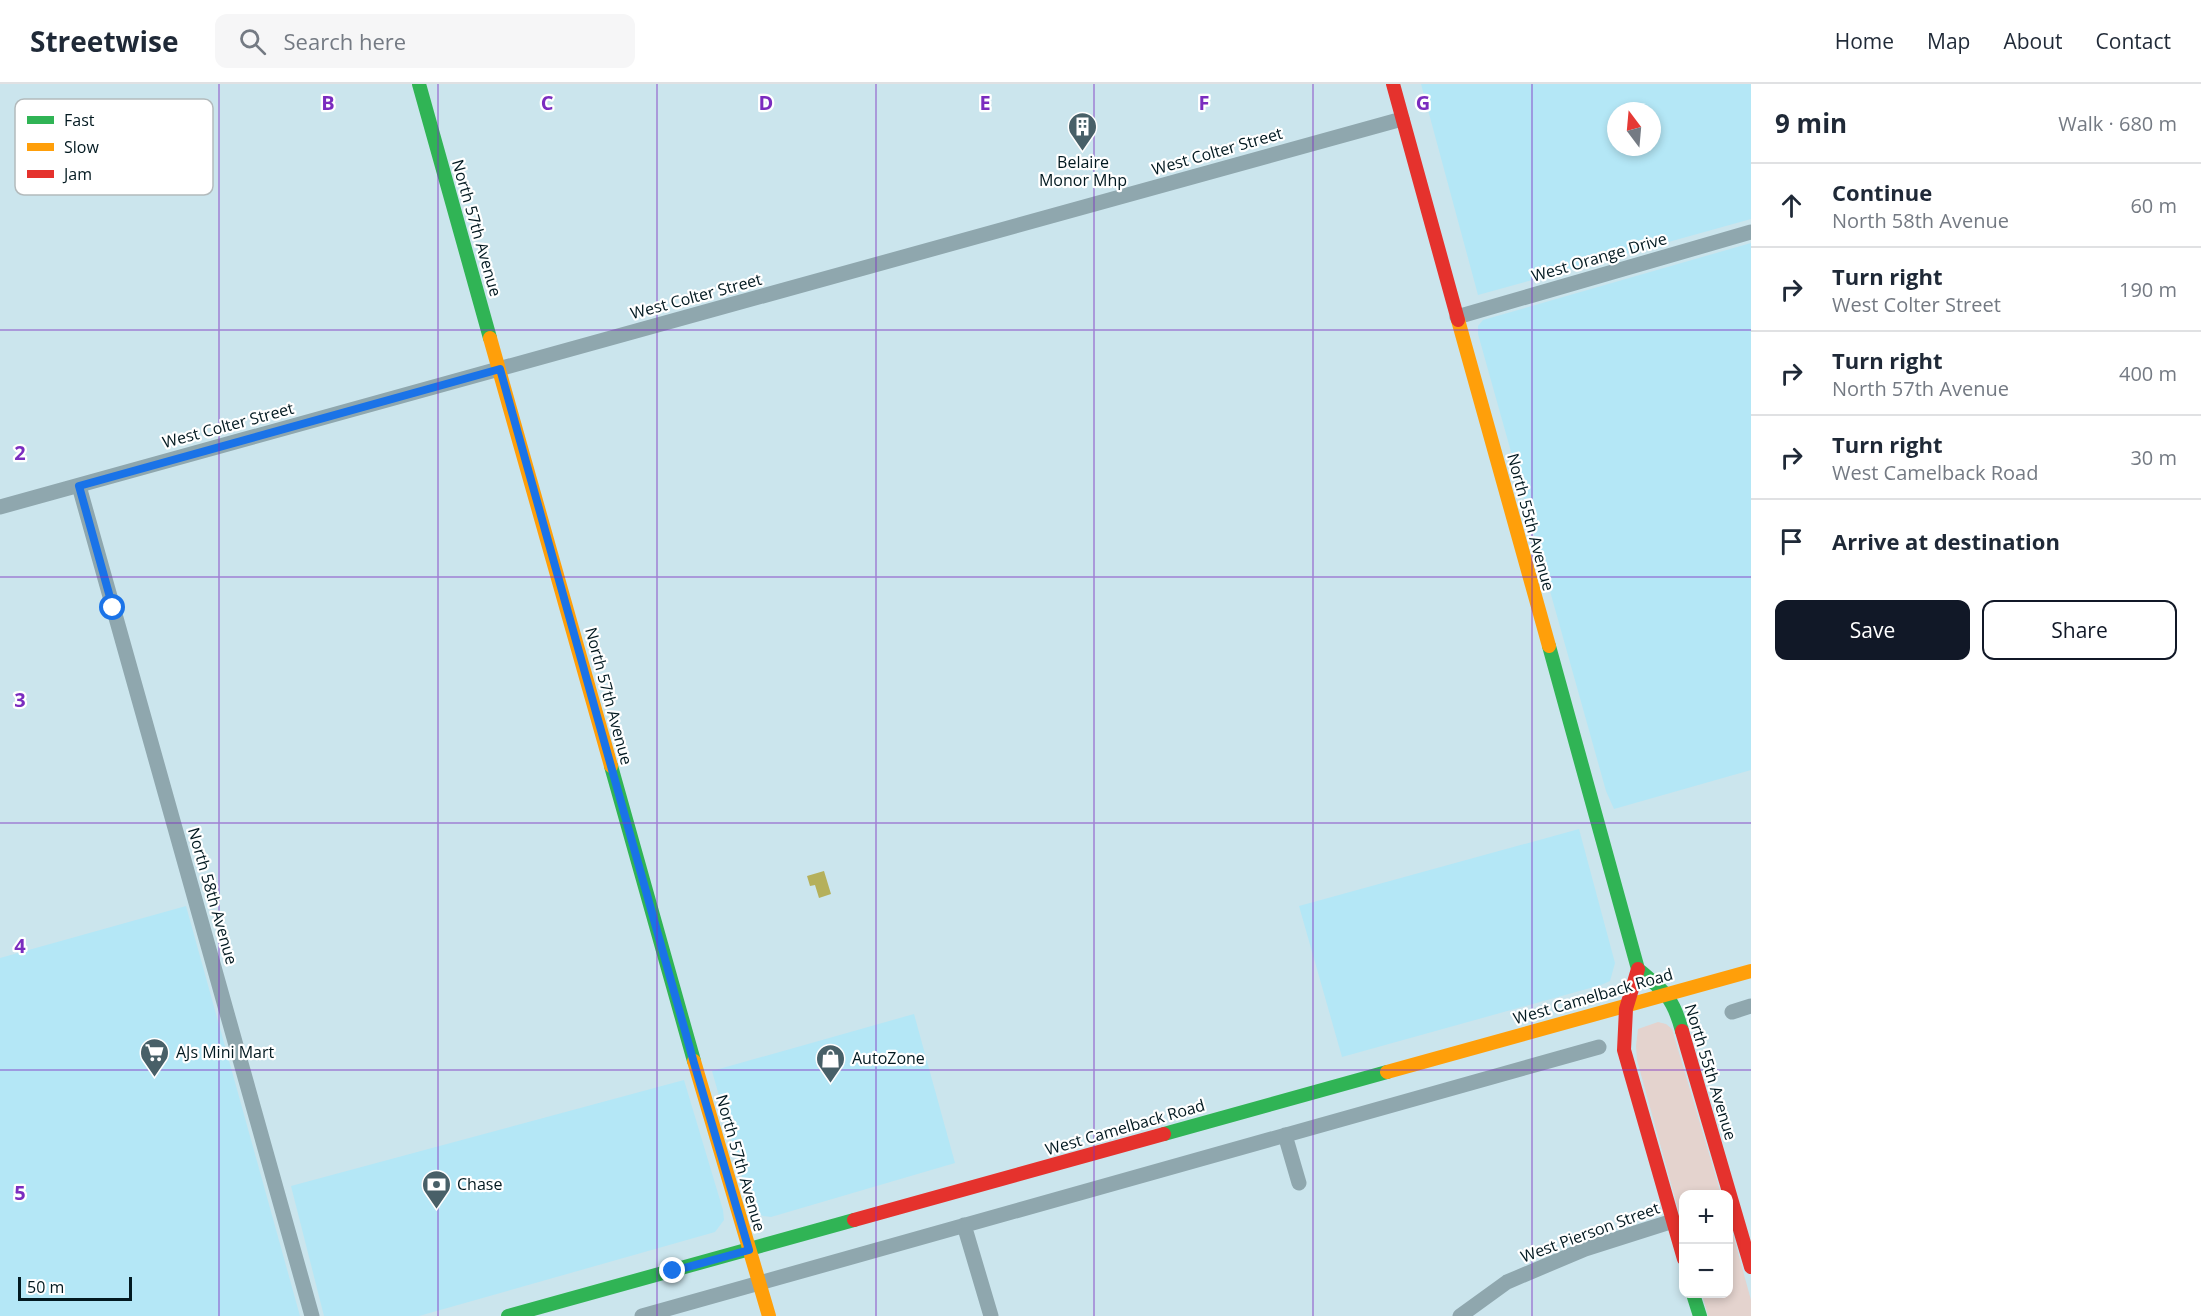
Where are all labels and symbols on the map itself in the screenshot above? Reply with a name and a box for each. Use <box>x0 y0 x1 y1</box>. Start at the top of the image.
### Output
text: B <box>321 89 335 116</box>
text: C <box>541 89 554 116</box>
text: D <box>759 89 773 116</box>
text: E <box>979 89 991 116</box>
text: F <box>1199 89 1209 116</box>
text: G <box>1416 89 1430 116</box>
legend <box>15 99 213 195</box>
north arrow <box>1607 102 1661 156</box>
text: Fast <box>64 109 95 131</box>
building icon: Belaire Monor Mhp <box>1067 110 1099 152</box>
street label: West Colter Street <box>1149 122 1285 180</box>
text: Slow <box>64 136 99 158</box>
place label: Belaire Monor Mhp <box>1039 151 1127 191</box>
street label: North 57th Avenue <box>447 157 507 299</box>
text: Jam <box>62 163 92 185</box>
street label: West Orange Drive <box>1529 227 1669 287</box>
street label: West Colter Street <box>628 268 764 324</box>
street label: West Colter Street <box>160 397 296 453</box>
text: 2 <box>14 439 26 466</box>
street label: North 55th Avenue <box>1502 451 1560 593</box>
route start <box>99 594 125 620</box>
street label: North 57th Avenue <box>580 625 638 767</box>
text: 3 <box>14 686 26 713</box>
street label: North 58th Avenue <box>183 825 243 967</box>
text: 4 <box>14 932 26 959</box>
street label: West Camelback Road <box>1511 963 1675 1029</box>
street label: North 55th Avenue <box>1680 1001 1742 1143</box>
supermarket icon: AJs Mini Mart <box>139 1036 171 1078</box>
place label: AJs Mini Mart <box>176 1041 274 1063</box>
shop icon: AutoZone <box>815 1042 847 1084</box>
place label: AutoZone <box>852 1047 925 1069</box>
street label: North 57th Avenue <box>711 1092 771 1234</box>
street label: West Camelback Road <box>1043 1094 1207 1160</box>
bank icon: Chase <box>420 1168 452 1210</box>
place label: Chase <box>457 1173 502 1195</box>
text: 5 <box>14 1179 26 1206</box>
street label: West Pierson Street <box>1517 1197 1663 1267</box>
route end <box>659 1257 685 1283</box>
scale bar <box>18 1274 132 1302</box>

